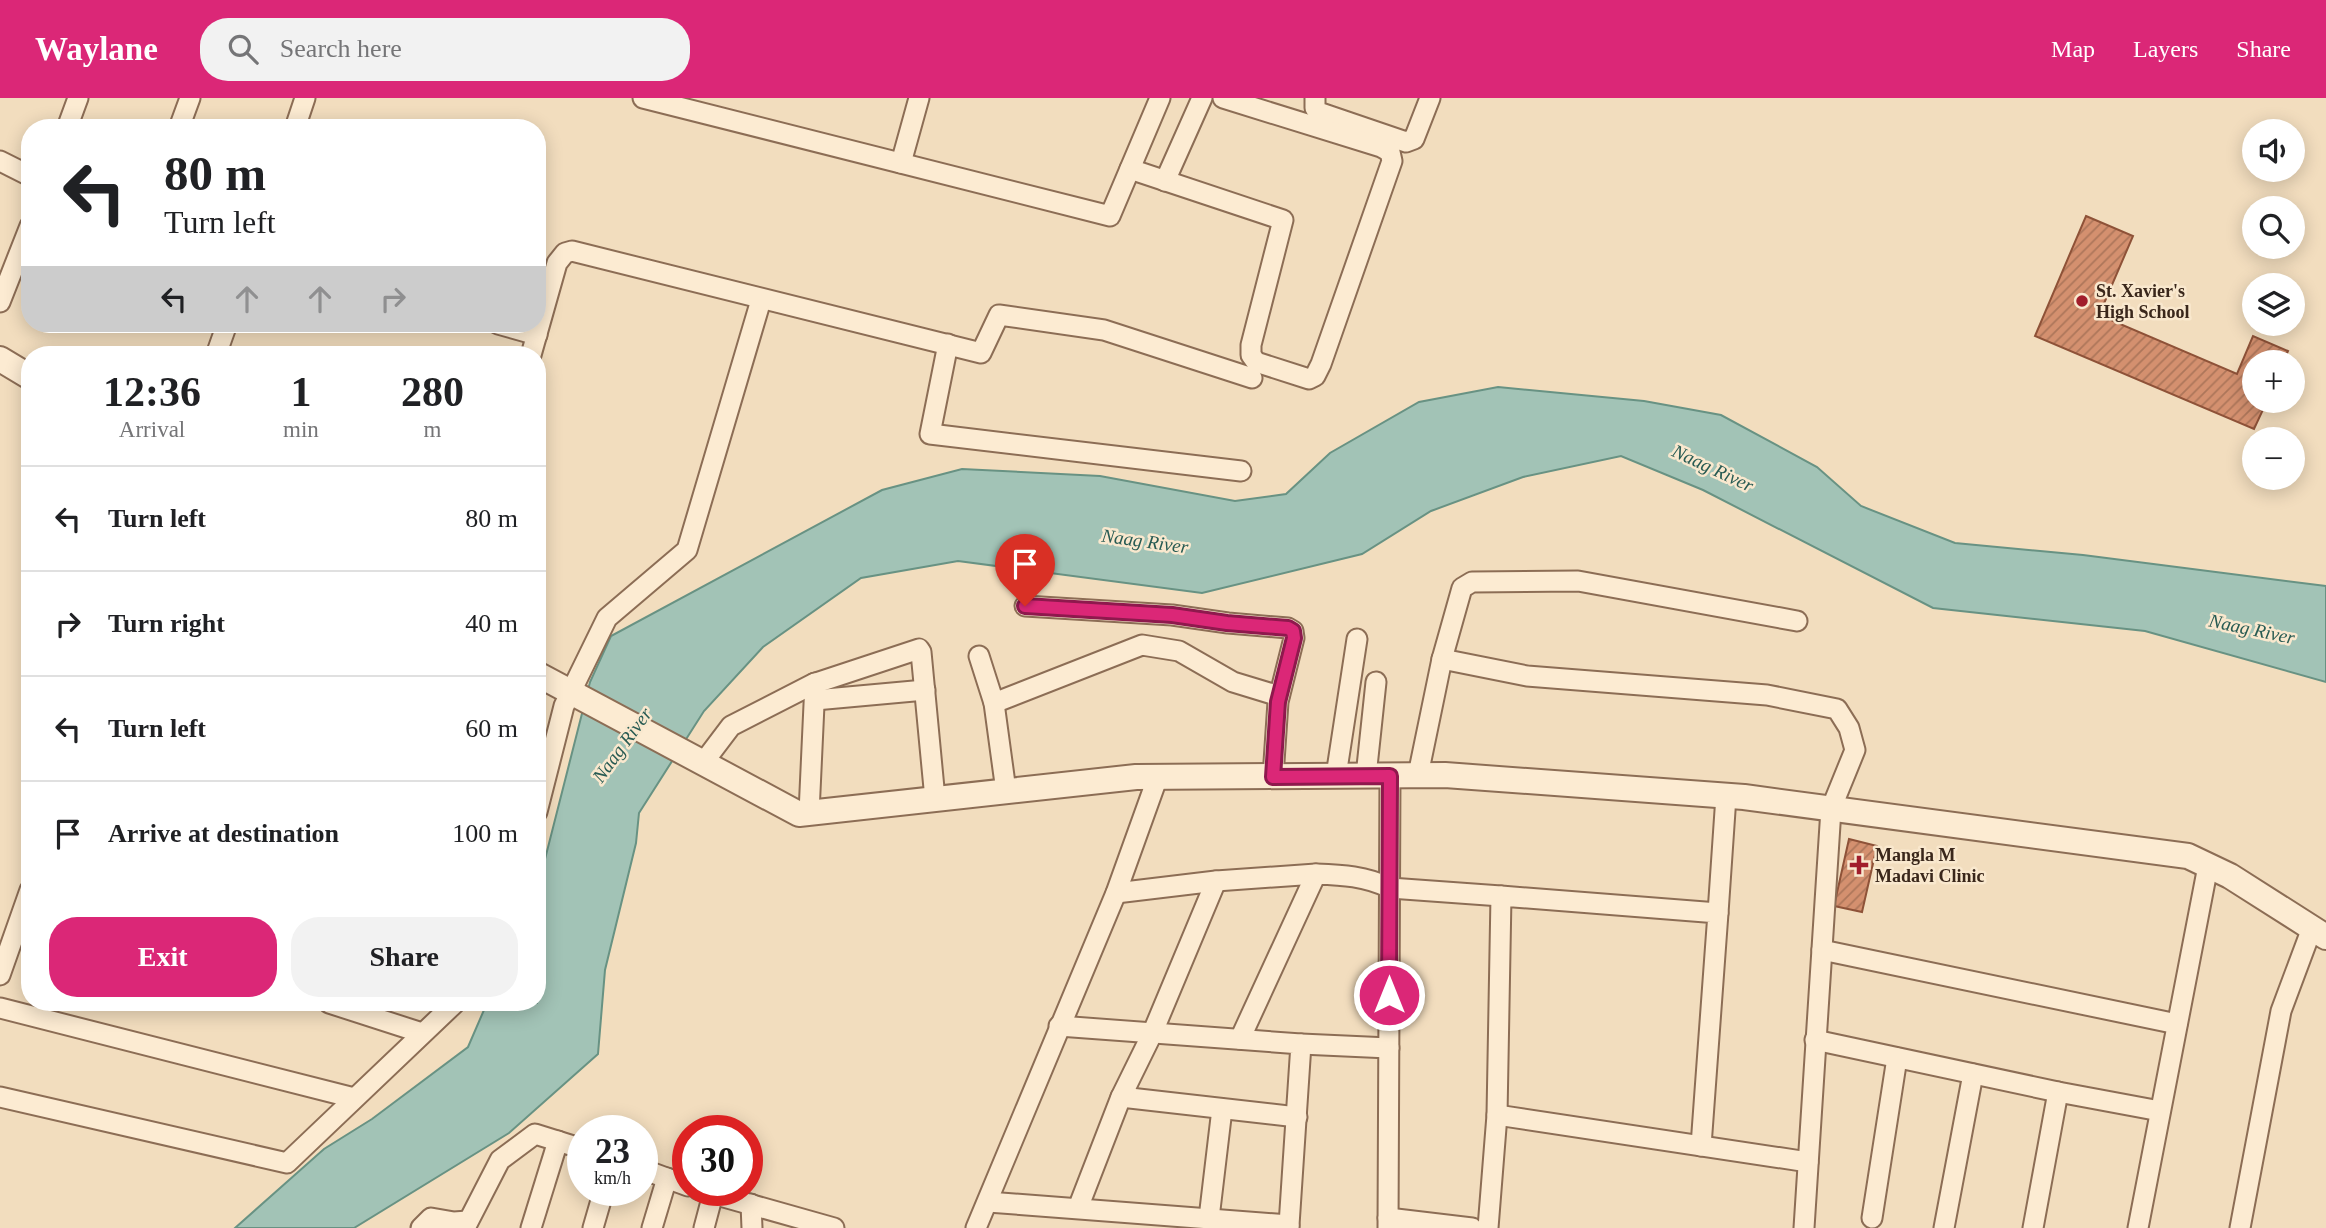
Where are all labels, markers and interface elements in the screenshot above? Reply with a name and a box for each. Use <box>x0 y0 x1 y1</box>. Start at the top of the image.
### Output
search box <box>200 18 690 81</box>
icon: search <box>224 30 262 68</box>
text: Waylane <box>35 31 158 67</box>
text: Search here <box>280 34 402 63</box>
text: Map <box>2051 36 2095 62</box>
text: Layers <box>2133 36 2198 62</box>
text: Share <box>2236 36 2291 62</box>
map controls <box>2242 119 2305 490</box>
button: sound <box>2242 119 2305 182</box>
text: 80 m <box>164 146 266 201</box>
icon: left <box>49 147 140 238</box>
button: search <box>2242 196 2305 259</box>
text: Turn left <box>164 204 276 240</box>
button: layers <box>2242 273 2305 336</box>
icon: left <box>155 280 193 318</box>
icon: ahead <box>228 280 266 318</box>
icon: ahead <box>301 280 339 318</box>
icon: right <box>374 280 412 318</box>
place label: St. Xavier's High School <box>2096 281 2190 322</box>
marker: St. Xavier's High School <box>2074 293 2090 309</box>
button: + <box>2242 350 2305 413</box>
text: 12:36 <box>103 369 201 415</box>
text: 1 <box>290 369 311 415</box>
text: 280 <box>401 369 464 415</box>
text: Arrival <box>119 417 185 442</box>
text: min <box>283 417 319 442</box>
text: m <box>423 417 441 442</box>
button: − <box>2242 427 2305 490</box>
water label: Naag River <box>1668 440 1757 496</box>
icon: left <box>49 500 87 538</box>
text: Turn left <box>108 504 206 533</box>
text: 80 m <box>465 504 518 533</box>
water label: Naag River <box>1099 524 1190 558</box>
pin <box>995 534 1055 606</box>
icon: arrive <box>1006 545 1044 583</box>
icon: right <box>49 605 87 643</box>
text: Turn right <box>108 609 225 638</box>
text: 40 m <box>465 609 518 638</box>
water label: Naag River <box>2206 609 2297 648</box>
water label: Naag River <box>587 703 656 787</box>
icon: left <box>49 710 87 748</box>
text: Turn left <box>108 714 206 743</box>
text: 60 m <box>465 714 518 743</box>
icon: arrive <box>49 815 87 853</box>
text: Arrive at destination <box>108 819 339 848</box>
text: 100 m <box>452 819 518 848</box>
place label: Mangla M Madavi Clinic <box>1875 845 1985 886</box>
marker: Mangla M Madavi Clinic <box>1849 855 1869 875</box>
button: Exit <box>49 917 277 997</box>
button: Share <box>291 917 518 997</box>
position arrow <box>1352 958 1426 1032</box>
speed limit sign: 30 <box>672 1115 763 1206</box>
text: 23 <box>595 1132 630 1171</box>
text: km/h <box>594 1168 631 1188</box>

